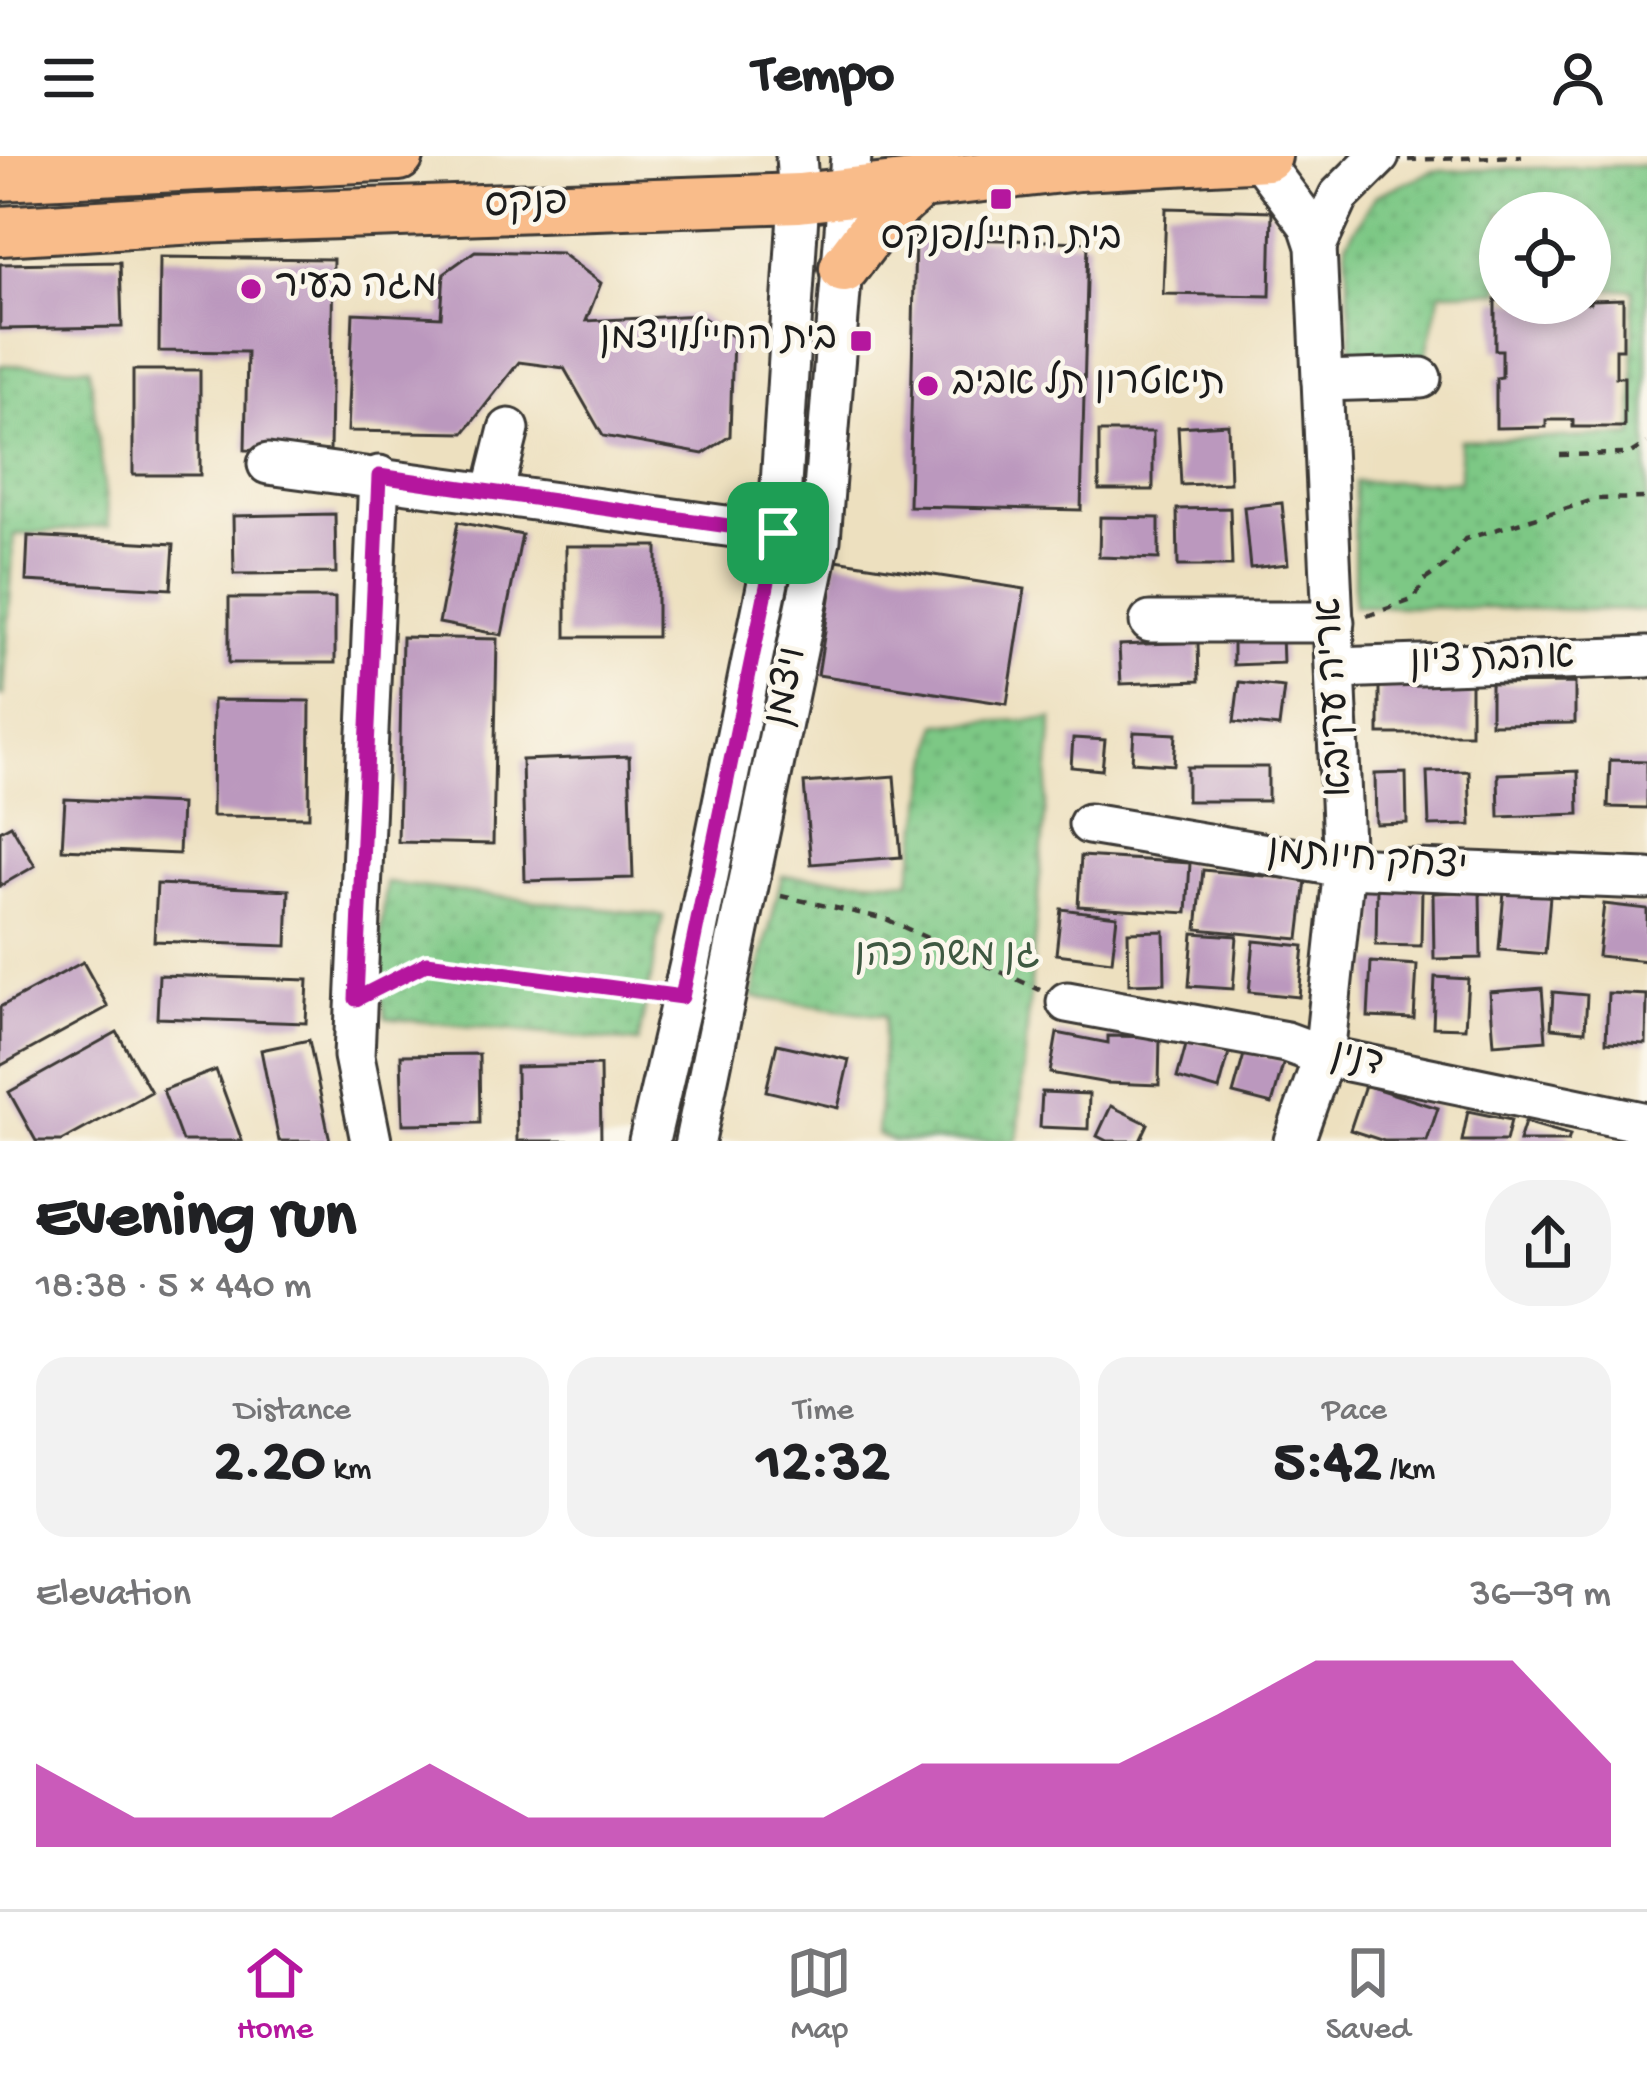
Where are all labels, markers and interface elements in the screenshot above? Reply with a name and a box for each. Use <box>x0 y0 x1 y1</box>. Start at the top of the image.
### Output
icon: menu <box>36 45 102 111</box>
icon: person <box>1545 45 1611 111</box>
text: Tempo <box>753 46 894 110</box>
street label: פנקס <box>484 183 568 231</box>
marker: בית החייל/פנקס <box>988 186 1014 212</box>
map controls <box>1479 192 1611 324</box>
button: locate <box>1479 192 1611 324</box>
place label: בית החייל/פנקס <box>880 215 1122 264</box>
place label: מגה בעיר <box>275 266 437 312</box>
marker: מגה בעיר <box>238 276 264 302</box>
place label: בית החייל/ויצמן <box>599 315 837 364</box>
marker: בית החייל/ויצמן <box>848 328 874 354</box>
place label: תיאטרון תל אביב <box>952 360 1225 409</box>
marker: תיאטרון תל אביב <box>915 373 941 399</box>
pin <box>727 482 829 584</box>
icon: arrive <box>745 500 811 566</box>
street label: אריה עקיבא <box>1309 596 1365 798</box>
street label: אהבת ציון <box>1409 636 1575 688</box>
street label: ויצמן <box>758 643 820 731</box>
street label: יצחק חיותמן <box>1265 830 1469 894</box>
park label: גן משה כהן <box>854 935 1040 981</box>
street label: דנין <box>1326 1034 1388 1090</box>
button: share <box>1485 1180 1611 1306</box>
text: Evening run <box>36 1181 356 1259</box>
text: 18:38 · 5 × 440 m <box>36 1265 311 1311</box>
text: Distance <box>234 1393 351 1431</box>
text: Time <box>793 1393 854 1431</box>
text: Pace <box>1322 1393 1387 1431</box>
text: 2.20 <box>214 1431 325 1501</box>
text: 12:32 <box>757 1431 890 1501</box>
text: 5:42 <box>1273 1431 1382 1501</box>
text: km <box>325 1452 371 1490</box>
text: /km <box>1382 1452 1436 1490</box>
text: Elevation <box>36 1573 191 1619</box>
text: 36–39 m <box>1470 1573 1611 1619</box>
tab: Home <box>237 1940 313 2050</box>
tab: Map <box>786 1940 852 2050</box>
tab: Saved <box>1326 1940 1410 2050</box>

